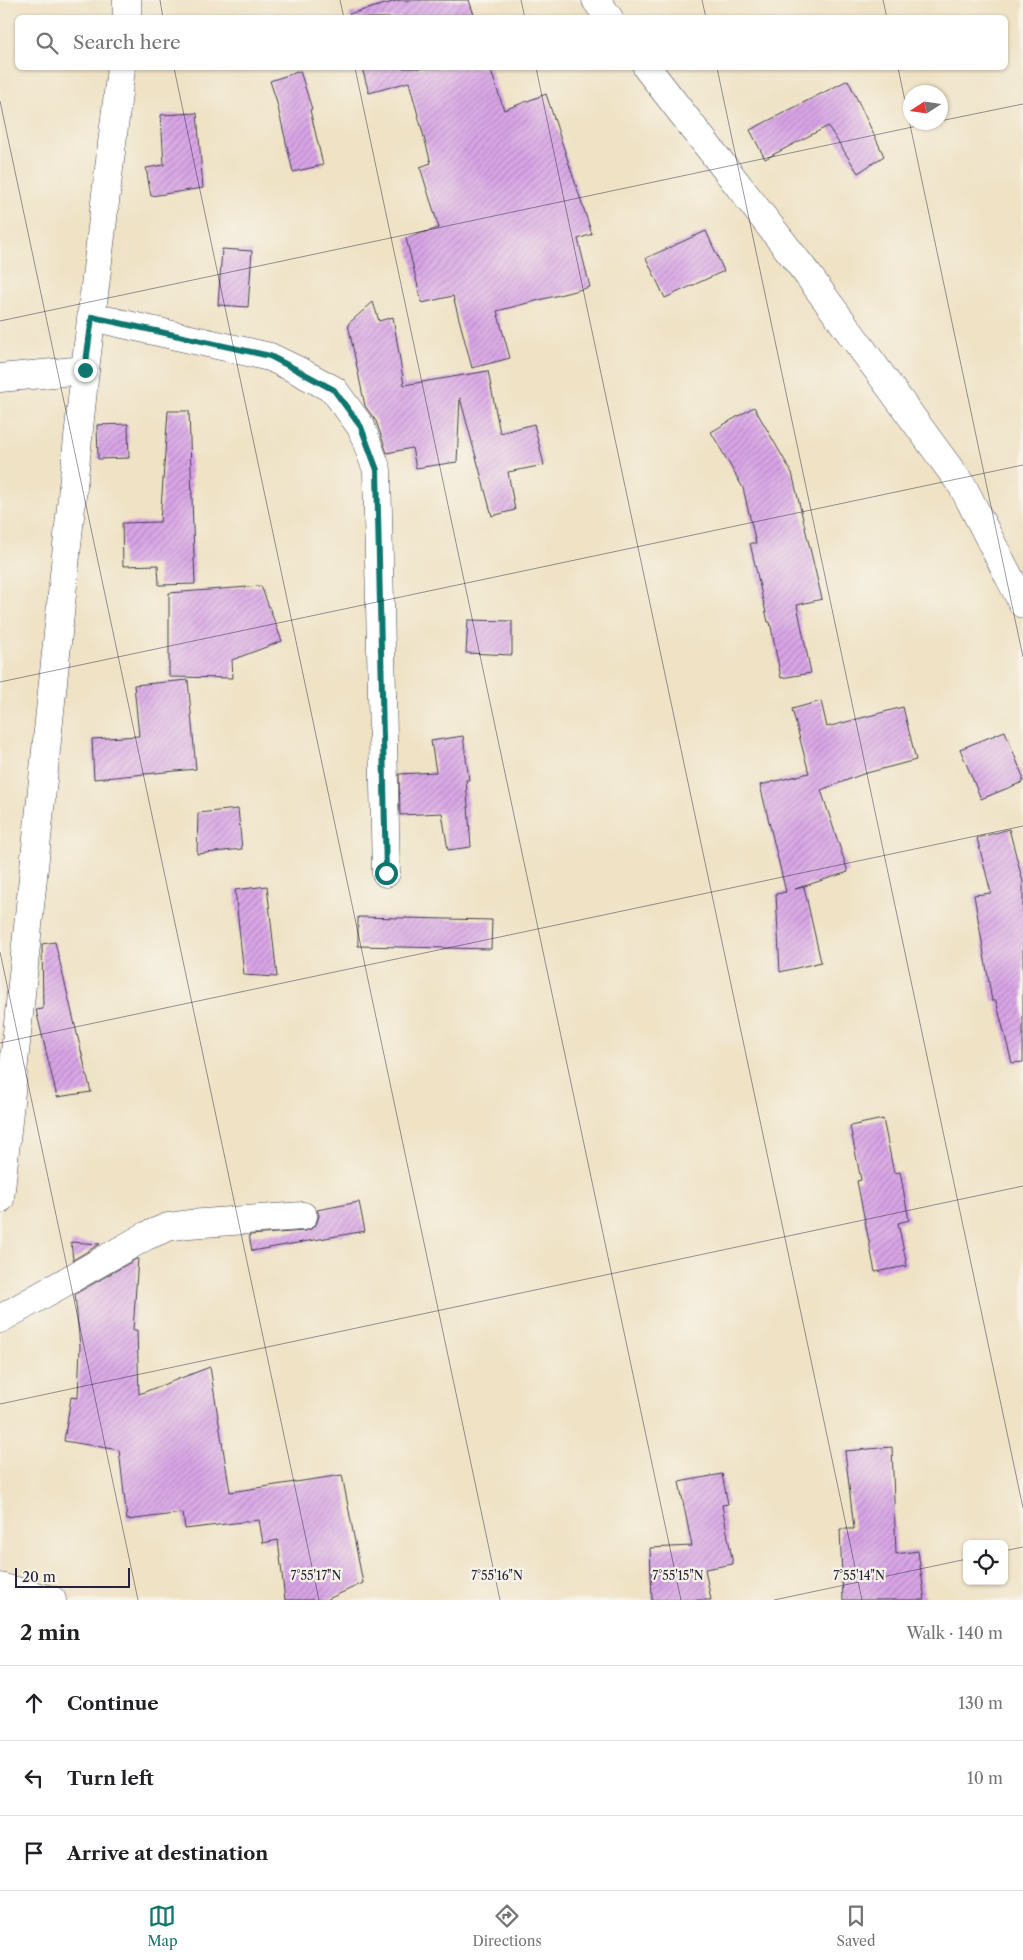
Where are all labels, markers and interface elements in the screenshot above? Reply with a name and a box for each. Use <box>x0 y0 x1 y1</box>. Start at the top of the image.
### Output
search box <box>15 15 1008 70</box>
icon: search <box>33 29 61 57</box>
text: Search here <box>73 31 181 54</box>
north arrow <box>903 85 948 130</box>
route end <box>74 359 97 382</box>
route start <box>375 862 398 885</box>
map controls <box>963 1540 1008 1585</box>
button: locate <box>963 1540 1008 1585</box>
scale bar <box>15 1565 130 1588</box>
text: 20 m <box>22 1568 56 1586</box>
text: 7°55'17"N <box>291 1568 341 1583</box>
text: 7°55'16"N <box>471 1568 523 1583</box>
text: 7°55'15"N <box>652 1568 704 1583</box>
text: 7°55'14"N <box>833 1568 885 1583</box>
text: 2 min <box>20 1620 80 1645</box>
text: Walk · 140 m <box>906 1623 1003 1643</box>
icon: ahead <box>20 1689 48 1717</box>
text: Continue <box>67 1692 159 1715</box>
text: 130 m <box>958 1693 1003 1713</box>
icon: left <box>20 1764 48 1792</box>
text: Turn left <box>67 1767 154 1790</box>
text: 10 m <box>967 1768 1003 1788</box>
icon: arrive <box>20 1839 48 1867</box>
text: Arrive at destination <box>67 1842 268 1865</box>
tab: Map <box>147 1902 178 1950</box>
tab: Directions <box>472 1902 542 1950</box>
tab: Saved <box>837 1902 875 1950</box>

